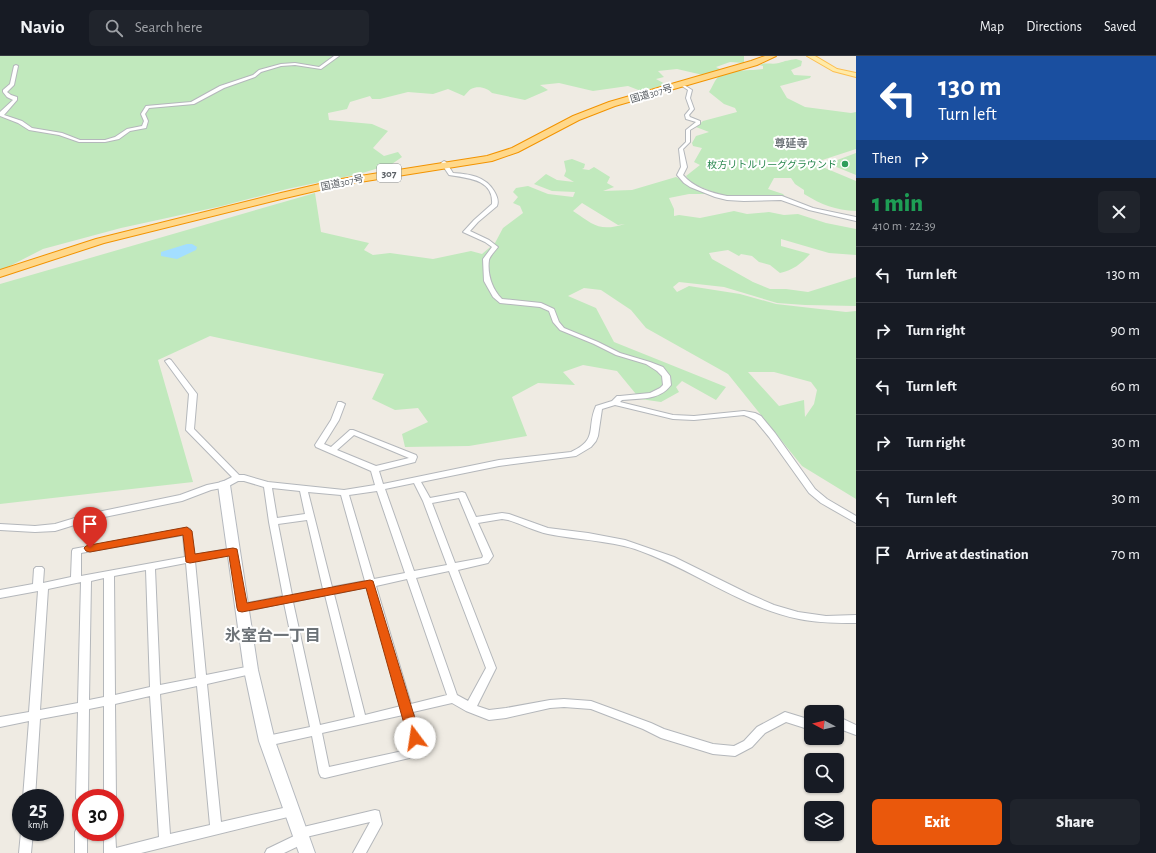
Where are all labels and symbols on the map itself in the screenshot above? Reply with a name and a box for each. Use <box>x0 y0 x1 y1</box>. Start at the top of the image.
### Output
street label: 国道307号 <box>629 82 674 105</box>
district label: 尊延寺 <box>775 137 808 149</box>
place label: 枚方リトルリーググラウンド <box>707 159 837 170</box>
marker: 枚方リトルリーググラウンド <box>840 159 850 169</box>
road number: 307 <box>377 164 401 182</box>
street label: 国道307号 <box>320 173 365 192</box>
pin <box>73 507 107 548</box>
district label: 氷室台一丁目 <box>225 627 321 644</box>
north arrow <box>804 705 844 745</box>
position arrow <box>394 717 436 759</box>
speed limit sign: 30 <box>72 789 124 841</box>

